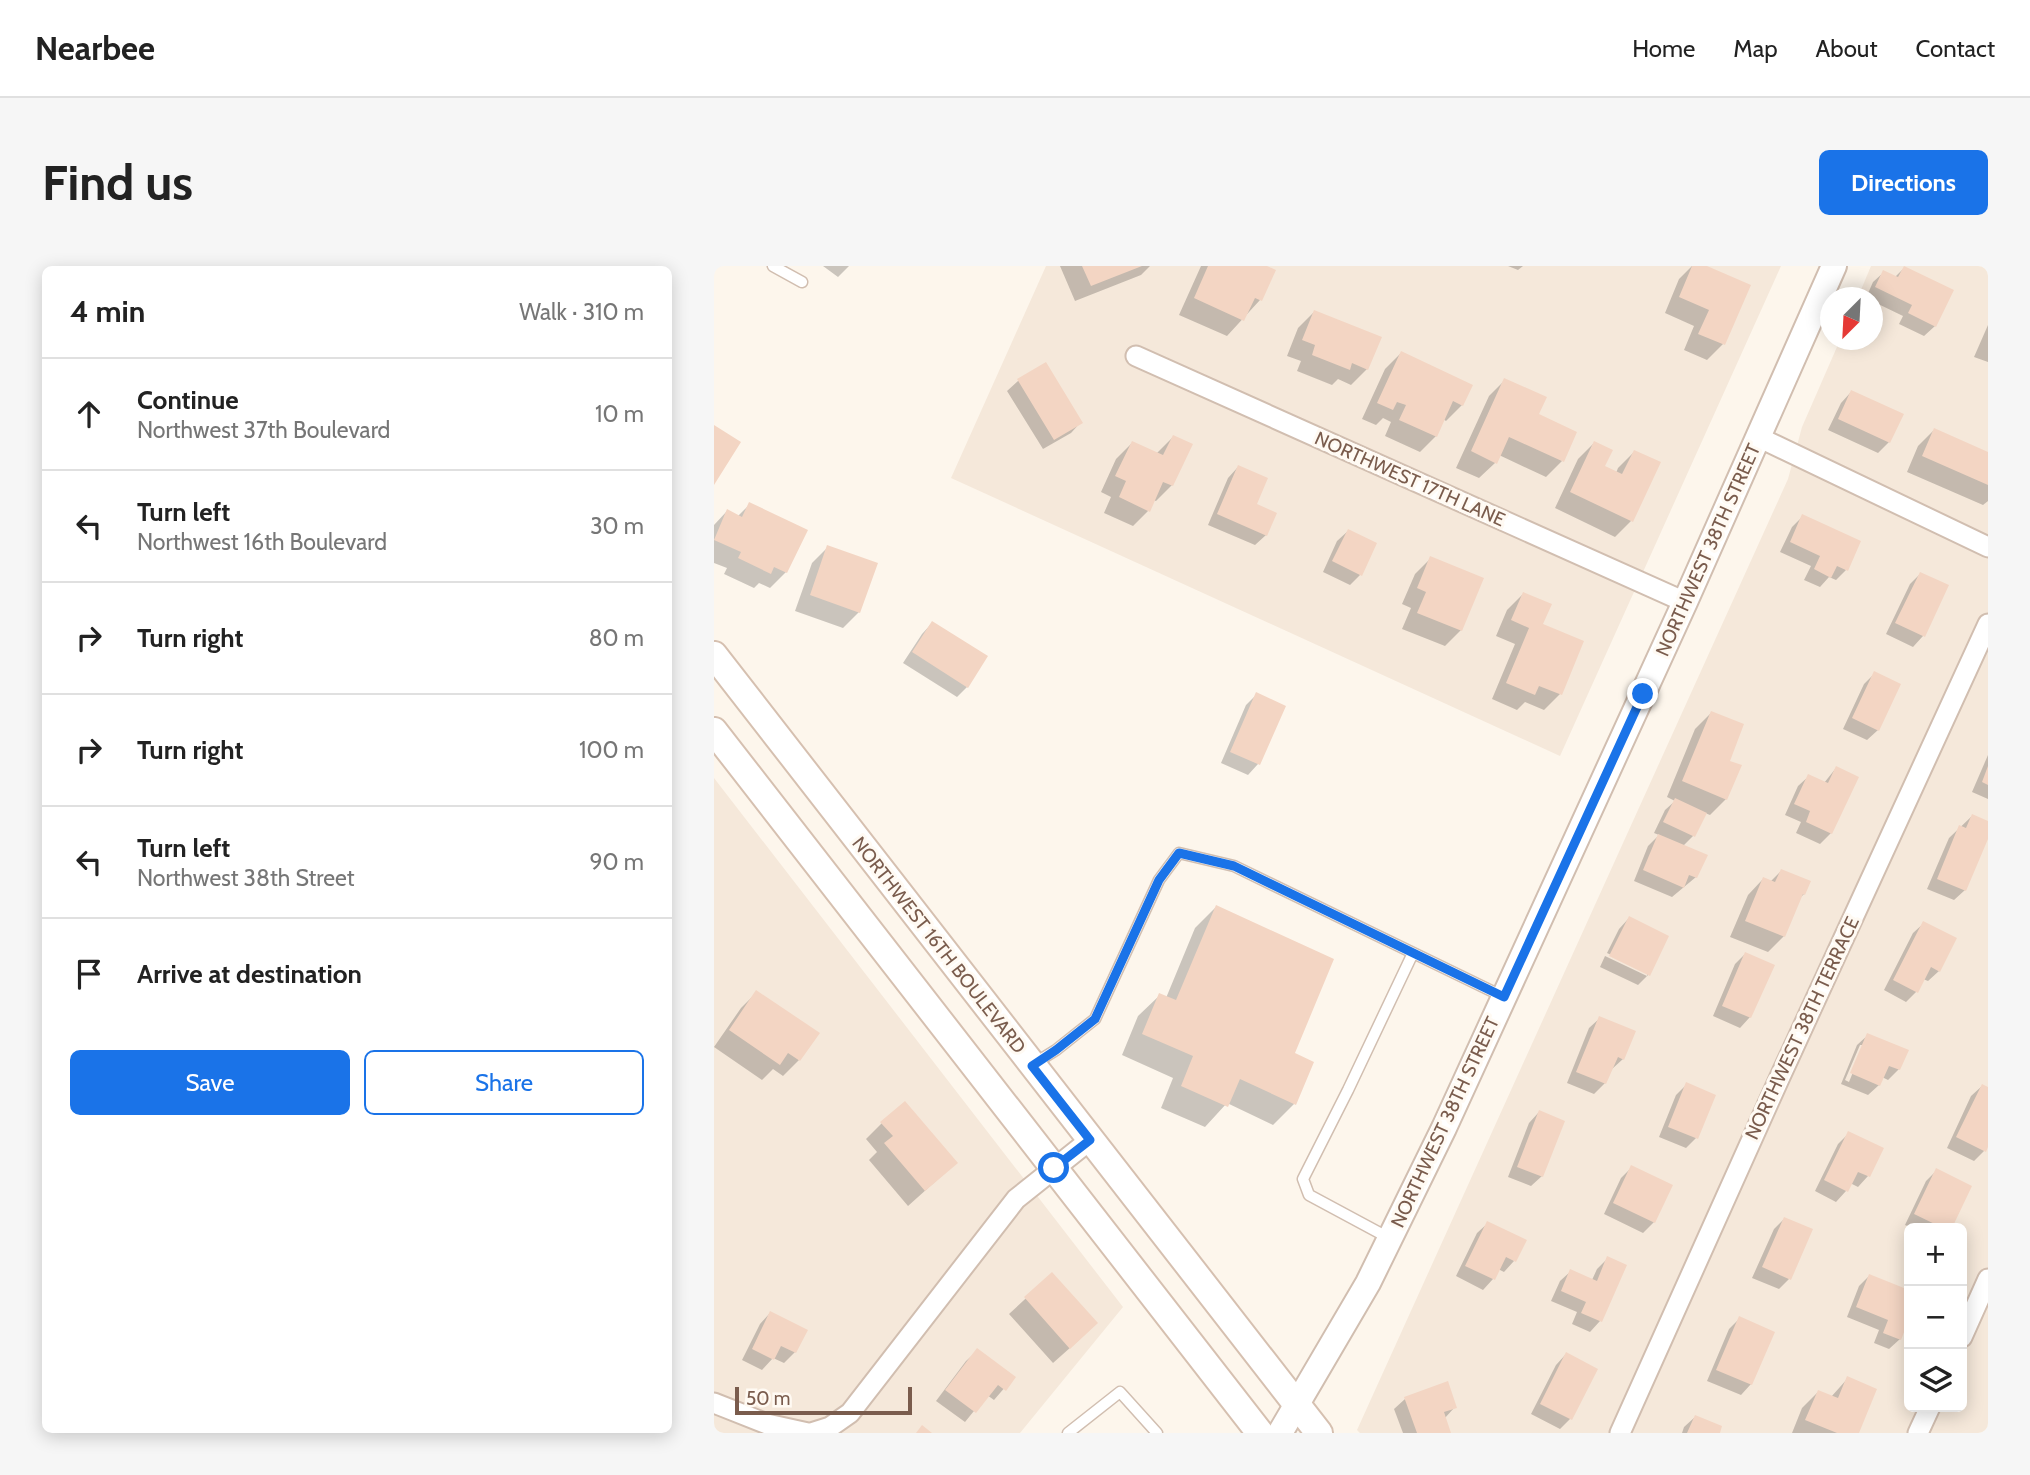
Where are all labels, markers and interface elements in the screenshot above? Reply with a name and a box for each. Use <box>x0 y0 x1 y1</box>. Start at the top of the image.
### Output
text: Nearbee <box>35 28 155 68</box>
text: Home <box>1632 34 1695 63</box>
text: Map <box>1733 34 1778 63</box>
text: About <box>1816 34 1878 63</box>
text: Contact <box>1916 34 1995 63</box>
button: Directions <box>1819 150 1988 215</box>
text: Find us <box>42 153 193 212</box>
north arrow <box>1820 287 1883 350</box>
text: 4 min <box>70 293 145 330</box>
text: Walk · 310 m <box>519 298 644 326</box>
text: Continue <box>137 384 239 416</box>
icon: ahead <box>70 395 108 433</box>
text: 10 m <box>595 400 644 428</box>
text: Northwest 37th Boulevard <box>137 416 390 444</box>
street label: NORTHWEST 17TH LANE <box>1311 427 1509 531</box>
street label: NORTHWEST 38TH STREET <box>1651 440 1765 660</box>
text: Turn left <box>137 496 230 528</box>
icon: left <box>70 507 108 545</box>
text: 30 m <box>590 512 644 540</box>
text: Northwest 16th Boulevard <box>137 528 387 556</box>
icon: right <box>70 619 108 657</box>
text: Turn right <box>137 622 243 654</box>
text: 80 m <box>589 624 644 652</box>
route end <box>1627 678 1658 709</box>
icon: right <box>70 731 108 769</box>
text: Turn right <box>137 734 243 766</box>
text: 100 m <box>579 736 644 764</box>
text: Turn left <box>137 832 230 864</box>
street label: NORTHWEST 16TH BOULEVARD <box>847 832 1031 1058</box>
icon: left <box>70 843 108 881</box>
text: 90 m <box>590 848 644 876</box>
text: Northwest 38th Street <box>137 864 355 892</box>
street label: NORTHWEST 38TH TERRACE <box>1740 913 1864 1143</box>
icon: arrive <box>70 955 108 993</box>
text: Arrive at destination <box>137 958 362 990</box>
street label: NORTHWEST 38TH STREET <box>1386 1013 1504 1231</box>
button: Save <box>70 1050 350 1115</box>
button: Share <box>364 1050 644 1115</box>
route start <box>1038 1152 1069 1183</box>
map controls <box>1904 1223 1967 1412</box>
button: + <box>1904 1223 1967 1286</box>
button: − <box>1904 1286 1967 1349</box>
button: layers <box>1904 1349 1967 1412</box>
scale bar <box>735 1384 912 1416</box>
text: 50 m <box>746 1387 790 1410</box>

